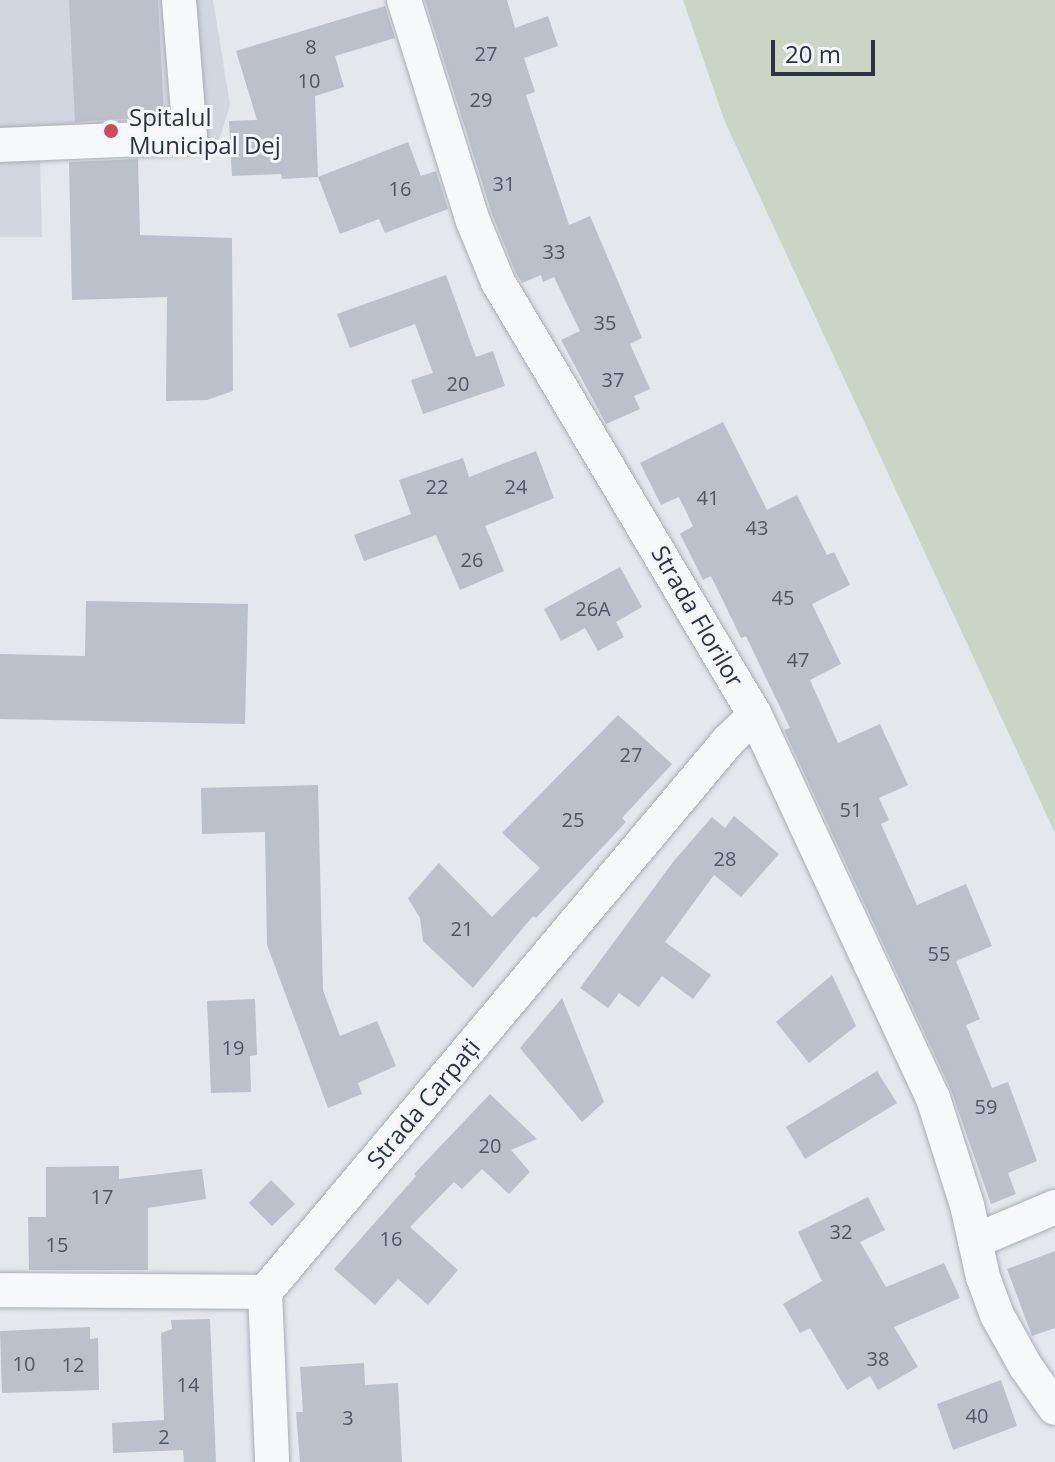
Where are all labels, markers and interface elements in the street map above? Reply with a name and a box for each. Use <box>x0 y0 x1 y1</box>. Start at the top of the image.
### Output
scale bar <box>775 24 879 74</box>
house number: 8 <box>305 34 317 58</box>
text: 20 m <box>785 37 841 70</box>
house number: 27 <box>475 41 497 65</box>
house number: 10 <box>298 68 320 92</box>
house number: 29 <box>470 87 492 111</box>
place label: Spitalul Municipal Dej <box>129 103 281 159</box>
marker: Spitalul Municipal Dej <box>100 120 122 142</box>
house number: 31 <box>493 171 515 195</box>
house number: 16 <box>389 176 411 200</box>
house number: 33 <box>543 239 565 263</box>
house number: 35 <box>594 310 616 334</box>
house number: 37 <box>602 367 624 391</box>
house number: 20 <box>447 371 469 395</box>
house number: 22 <box>426 474 448 498</box>
house number: 24 <box>505 474 527 498</box>
house number: 41 <box>697 485 719 509</box>
house number: 43 <box>746 515 768 539</box>
street label: Strada Florilor <box>646 540 750 692</box>
house number: 26 <box>461 547 483 571</box>
house number: 45 <box>772 585 794 609</box>
house number: 26A <box>575 596 611 620</box>
house number: 47 <box>787 647 809 671</box>
house number: 27 <box>620 742 642 766</box>
house number: 51 <box>840 797 862 821</box>
house number: 25 <box>562 807 584 831</box>
house number: 28 <box>714 846 736 870</box>
house number: 21 <box>451 916 473 940</box>
house number: 55 <box>928 941 950 965</box>
street label: Strada Carpați <box>361 1032 485 1174</box>
house number: 19 <box>222 1035 244 1059</box>
house number: 59 <box>975 1094 997 1118</box>
house number: 20 <box>479 1133 501 1157</box>
house number: 17 <box>91 1184 113 1208</box>
house number: 32 <box>830 1219 852 1243</box>
house number: 16 <box>380 1226 402 1250</box>
house number: 15 <box>46 1232 68 1256</box>
house number: 38 <box>867 1346 889 1370</box>
house number: 10 <box>13 1351 35 1375</box>
house number: 12 <box>62 1352 84 1376</box>
house number: 14 <box>177 1372 199 1396</box>
house number: 40 <box>966 1403 988 1427</box>
house number: 3 <box>342 1405 354 1429</box>
house number: 2 <box>158 1424 170 1448</box>

